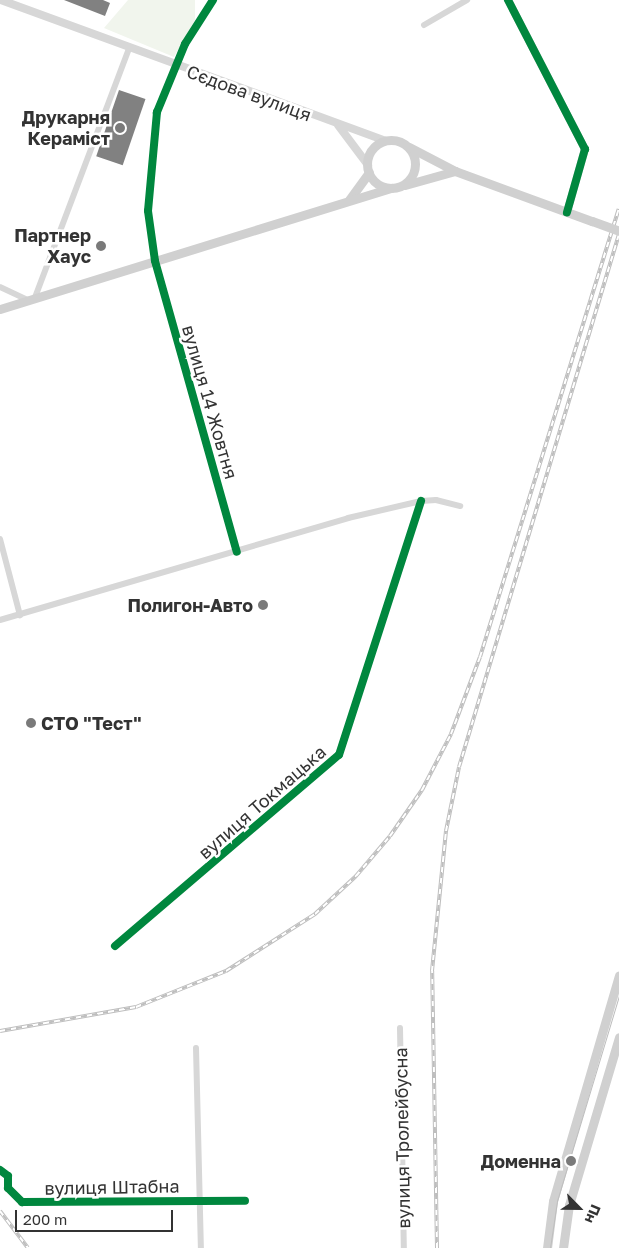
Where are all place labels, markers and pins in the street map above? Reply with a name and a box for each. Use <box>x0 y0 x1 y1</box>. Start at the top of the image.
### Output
place label: Друкарня Кераміст <box>22 107 110 150</box>
marker: Друкарня Кераміст <box>114 122 126 134</box>
place label: Партнер Хаус <box>14 225 91 268</box>
marker: Партнер Хаус <box>95 240 107 252</box>
place label: Полигон-Авто <box>127 594 253 616</box>
marker: Полигон-Авто <box>257 599 269 611</box>
place label: СТО "Тест" <box>41 712 142 734</box>
marker: СТО "Тест" <box>25 717 37 729</box>
place label: Доменна <box>481 1150 561 1172</box>
marker: Доменна <box>565 1155 577 1167</box>

